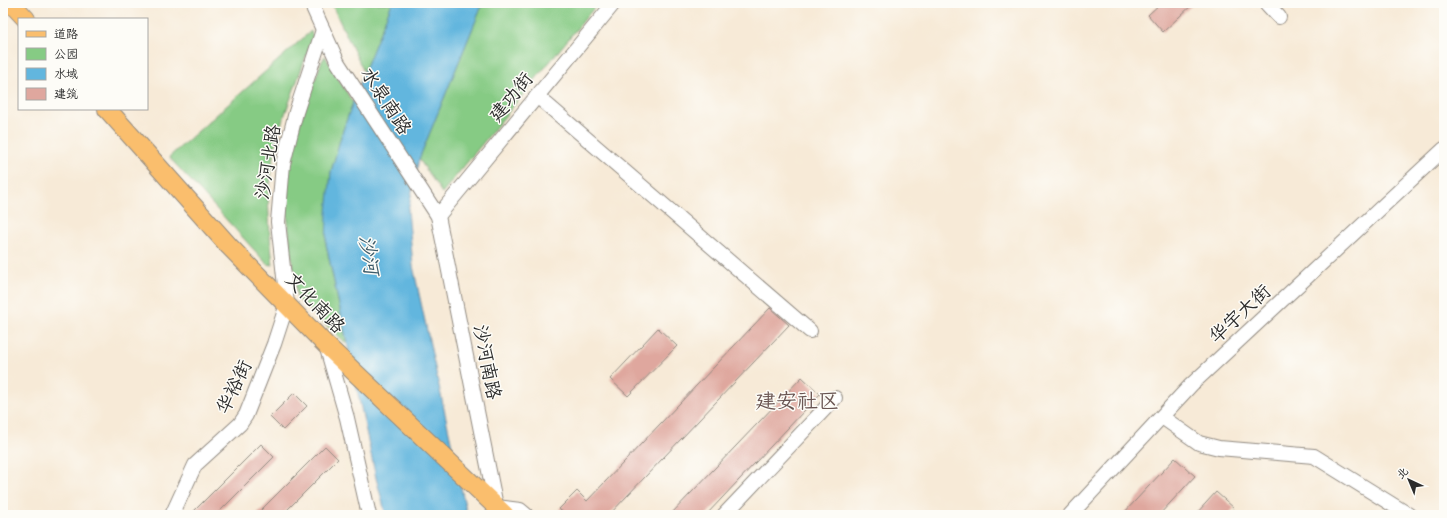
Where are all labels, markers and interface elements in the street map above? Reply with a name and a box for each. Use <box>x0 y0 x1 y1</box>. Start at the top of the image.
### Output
legend <box>18 18 148 110</box>
text: 道路 <box>54 26 78 42</box>
text: 公园 <box>54 46 78 62</box>
street label: 水泉南路 <box>355 63 417 139</box>
text: 水域 <box>54 66 78 82</box>
street label: 建功街 <box>484 67 538 127</box>
text: 建筑 <box>54 86 78 102</box>
street label: 沙河北路 <box>250 123 286 201</box>
water label: 沙河 <box>354 233 385 280</box>
street label: 文化南路 <box>280 267 350 339</box>
street label: 华宇大街 <box>1204 279 1276 349</box>
street label: 沙河南路 <box>468 322 506 402</box>
street label: 华裕街 <box>211 356 257 418</box>
district label: 建安社区 <box>755 388 839 414</box>
north arrow <box>1389 460 1429 500</box>
text: 北 <box>1393 464 1411 482</box>

